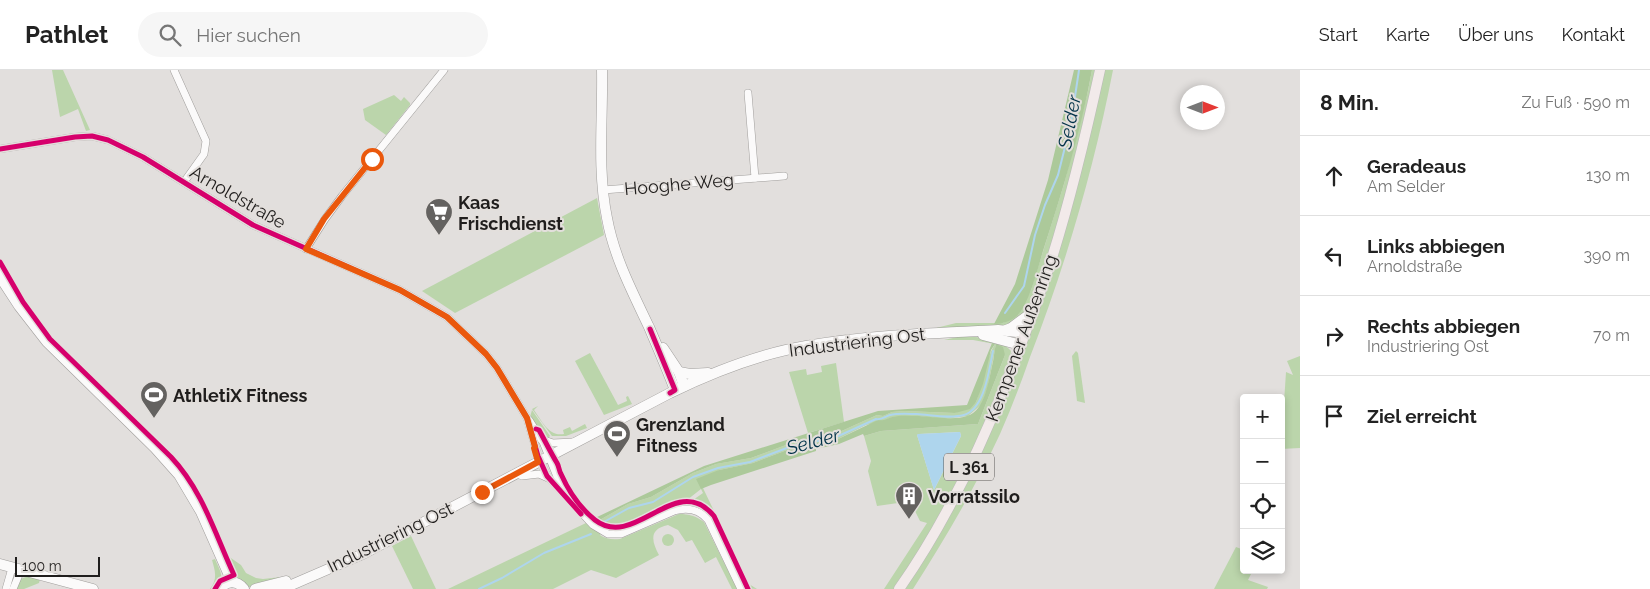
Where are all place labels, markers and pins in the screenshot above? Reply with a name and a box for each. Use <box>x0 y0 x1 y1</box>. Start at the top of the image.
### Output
place label: Kaas Frischdienst <box>458 192 563 234</box>
supermarket icon: Kaas Frischdienst <box>424 197 454 236</box>
sports icon: AthletiX Fitness <box>139 380 169 419</box>
place label: AthletiX Fitness <box>173 385 307 406</box>
place label: Grenzland Fitness <box>636 414 725 456</box>
sports icon: Grenzland Fitness <box>602 419 632 458</box>
building icon: Vorratssilo <box>894 481 924 520</box>
place label: Vorratssilo <box>928 486 1020 507</box>

